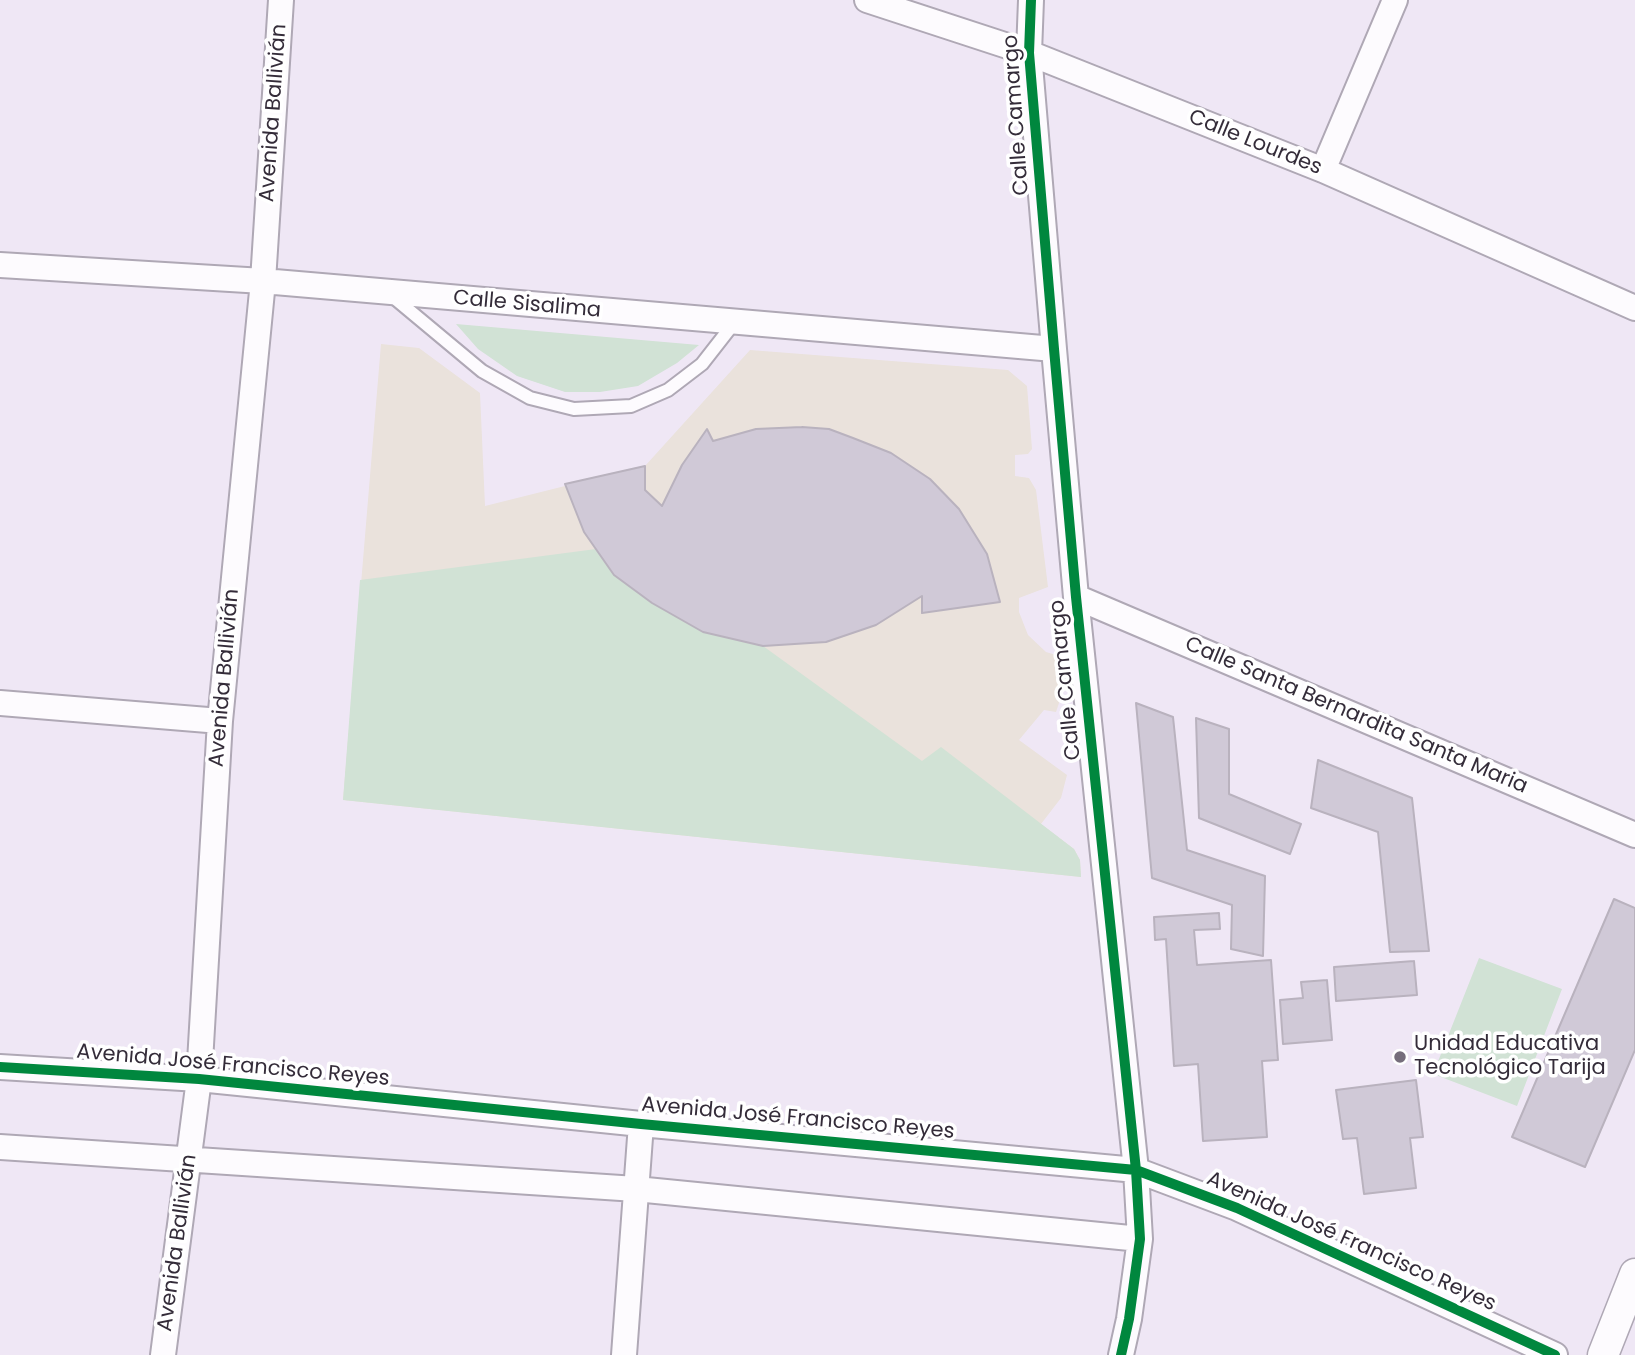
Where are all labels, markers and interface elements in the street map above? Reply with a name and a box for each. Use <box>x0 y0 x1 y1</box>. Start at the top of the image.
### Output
street label: Avenida Ballivián <box>255 23 293 203</box>
street label: Calle Camargo <box>999 34 1035 196</box>
street label: Calle Lourdes <box>1185 105 1325 181</box>
street label: Calle Sisalima <box>452 286 602 324</box>
street label: Avenida Ballivián <box>205 588 245 768</box>
street label: Calle Camargo <box>1045 599 1087 761</box>
street label: Calle Santa Bernardita Santa Maria <box>1181 632 1531 800</box>
place label: Unidad Educativa Tecnológico Tarija <box>1414 1032 1606 1082</box>
street label: Avenida José Francisco Reyes <box>75 1040 391 1092</box>
marker: Unidad Educativa Tecnológico Tarija <box>1392 1049 1408 1065</box>
street label: Avenida José Francisco Reyes <box>640 1093 956 1145</box>
street label: Avenida Ballivián <box>153 1153 203 1333</box>
street label: Avenida José Francisco Reyes <box>1202 1167 1500 1317</box>

